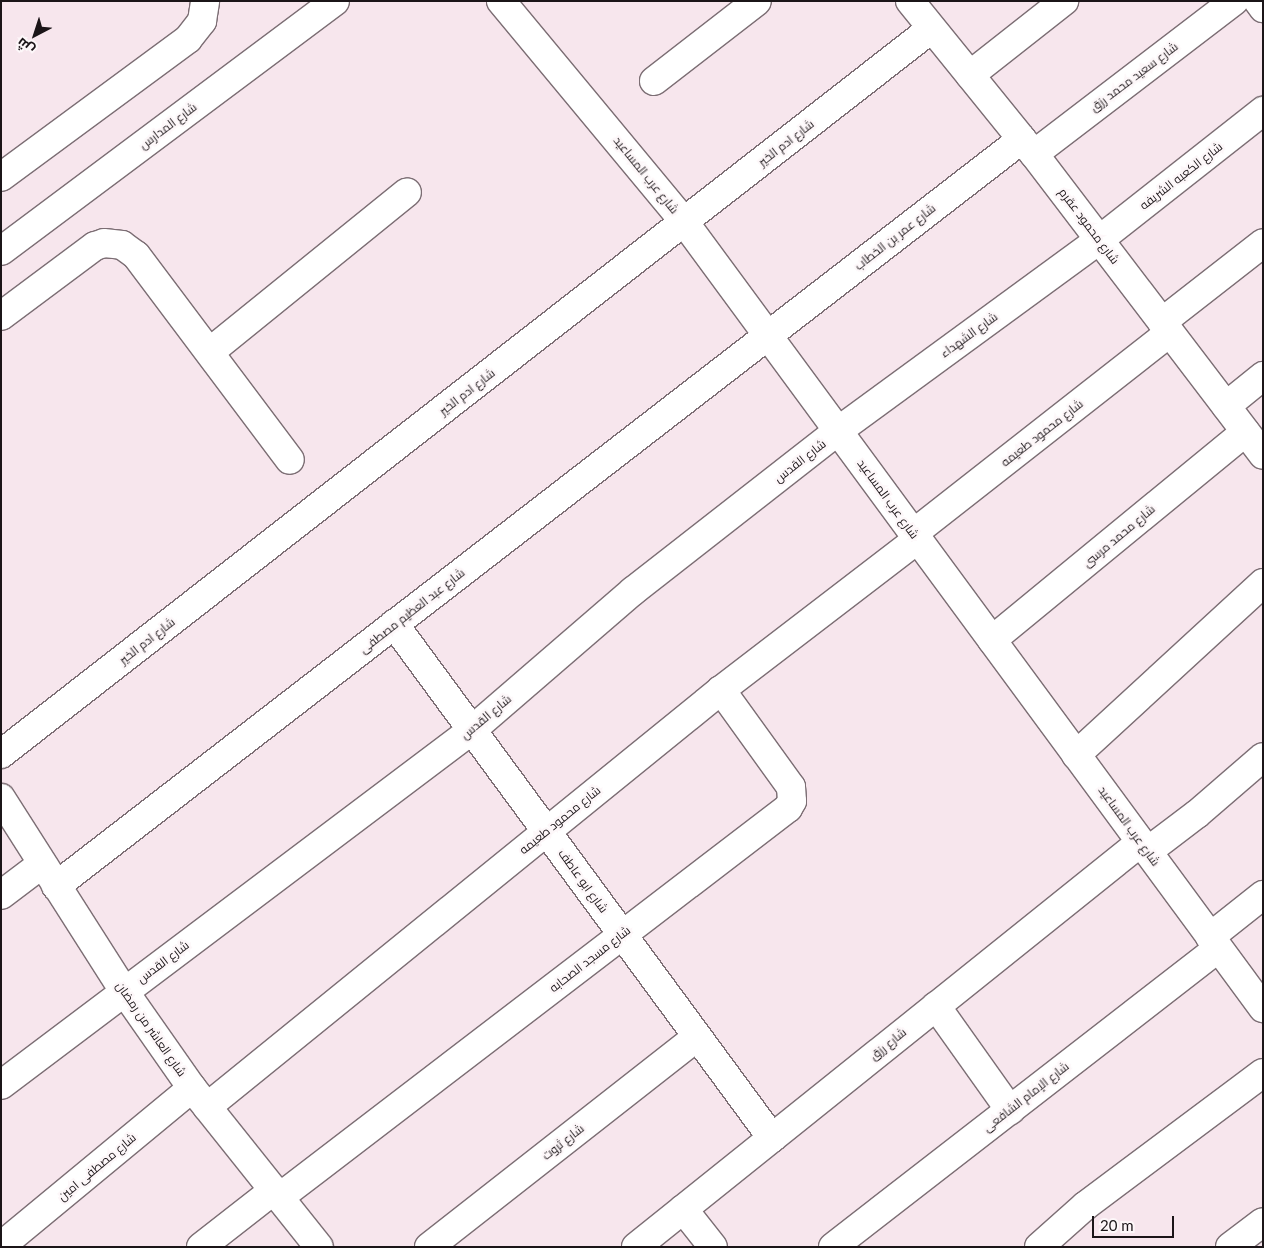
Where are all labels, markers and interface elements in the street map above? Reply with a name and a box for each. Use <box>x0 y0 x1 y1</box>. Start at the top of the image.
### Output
north arrow <box>10 10 60 60</box>
text: ش <box>13 35 37 59</box>
street label: شارع سعيد محمد رزق <box>1087 39 1181 115</box>
street label: شارع المدارس <box>136 100 200 152</box>
street label: شارع ادم الخير <box>755 117 817 169</box>
street label: شارع عرب المساعيد <box>610 134 682 216</box>
street label: شارع الكعبه الشريفه <box>1137 139 1225 213</box>
street label: شارع محمود عقرم <box>1056 185 1122 267</box>
street label: شارع عمر بن الخطاب <box>852 201 938 273</box>
street label: شارع الشهداء <box>938 309 1000 361</box>
street label: شارع ادم الخير <box>436 366 498 418</box>
street label: شارع محمود طعيمه <box>998 396 1086 470</box>
street label: شارع القدس <box>771 436 829 486</box>
street label: شارع عرب المساعيد <box>854 456 922 542</box>
street label: شارع محمد مرسى <box>1080 502 1158 570</box>
street label: شارع عبد العظيم مصطفى <box>357 566 467 656</box>
street label: شارع ادم الخير <box>116 615 178 667</box>
street label: شارع القدس <box>458 692 514 742</box>
street label: شارع محمود طعيمه <box>517 783 603 857</box>
street label: شارع عرب المساعيد <box>1095 783 1163 869</box>
street label: شارع ابو عاطف <box>555 846 611 916</box>
street label: شارع مسجد الصحابه <box>547 923 633 995</box>
street label: شارع القدس <box>134 938 192 986</box>
street label: شارع العاشر من رمضان <box>113 979 189 1079</box>
street label: شارع رزق <box>867 1025 909 1063</box>
street label: شارع الإمام الشافعى <box>980 1059 1072 1135</box>
street label: شارع ثروت <box>539 1121 587 1163</box>
street label: شارع مصطفى امين <box>55 1130 139 1204</box>
scale bar <box>1094 1206 1176 1238</box>
text: 20 m <box>1100 1216 1134 1234</box>

